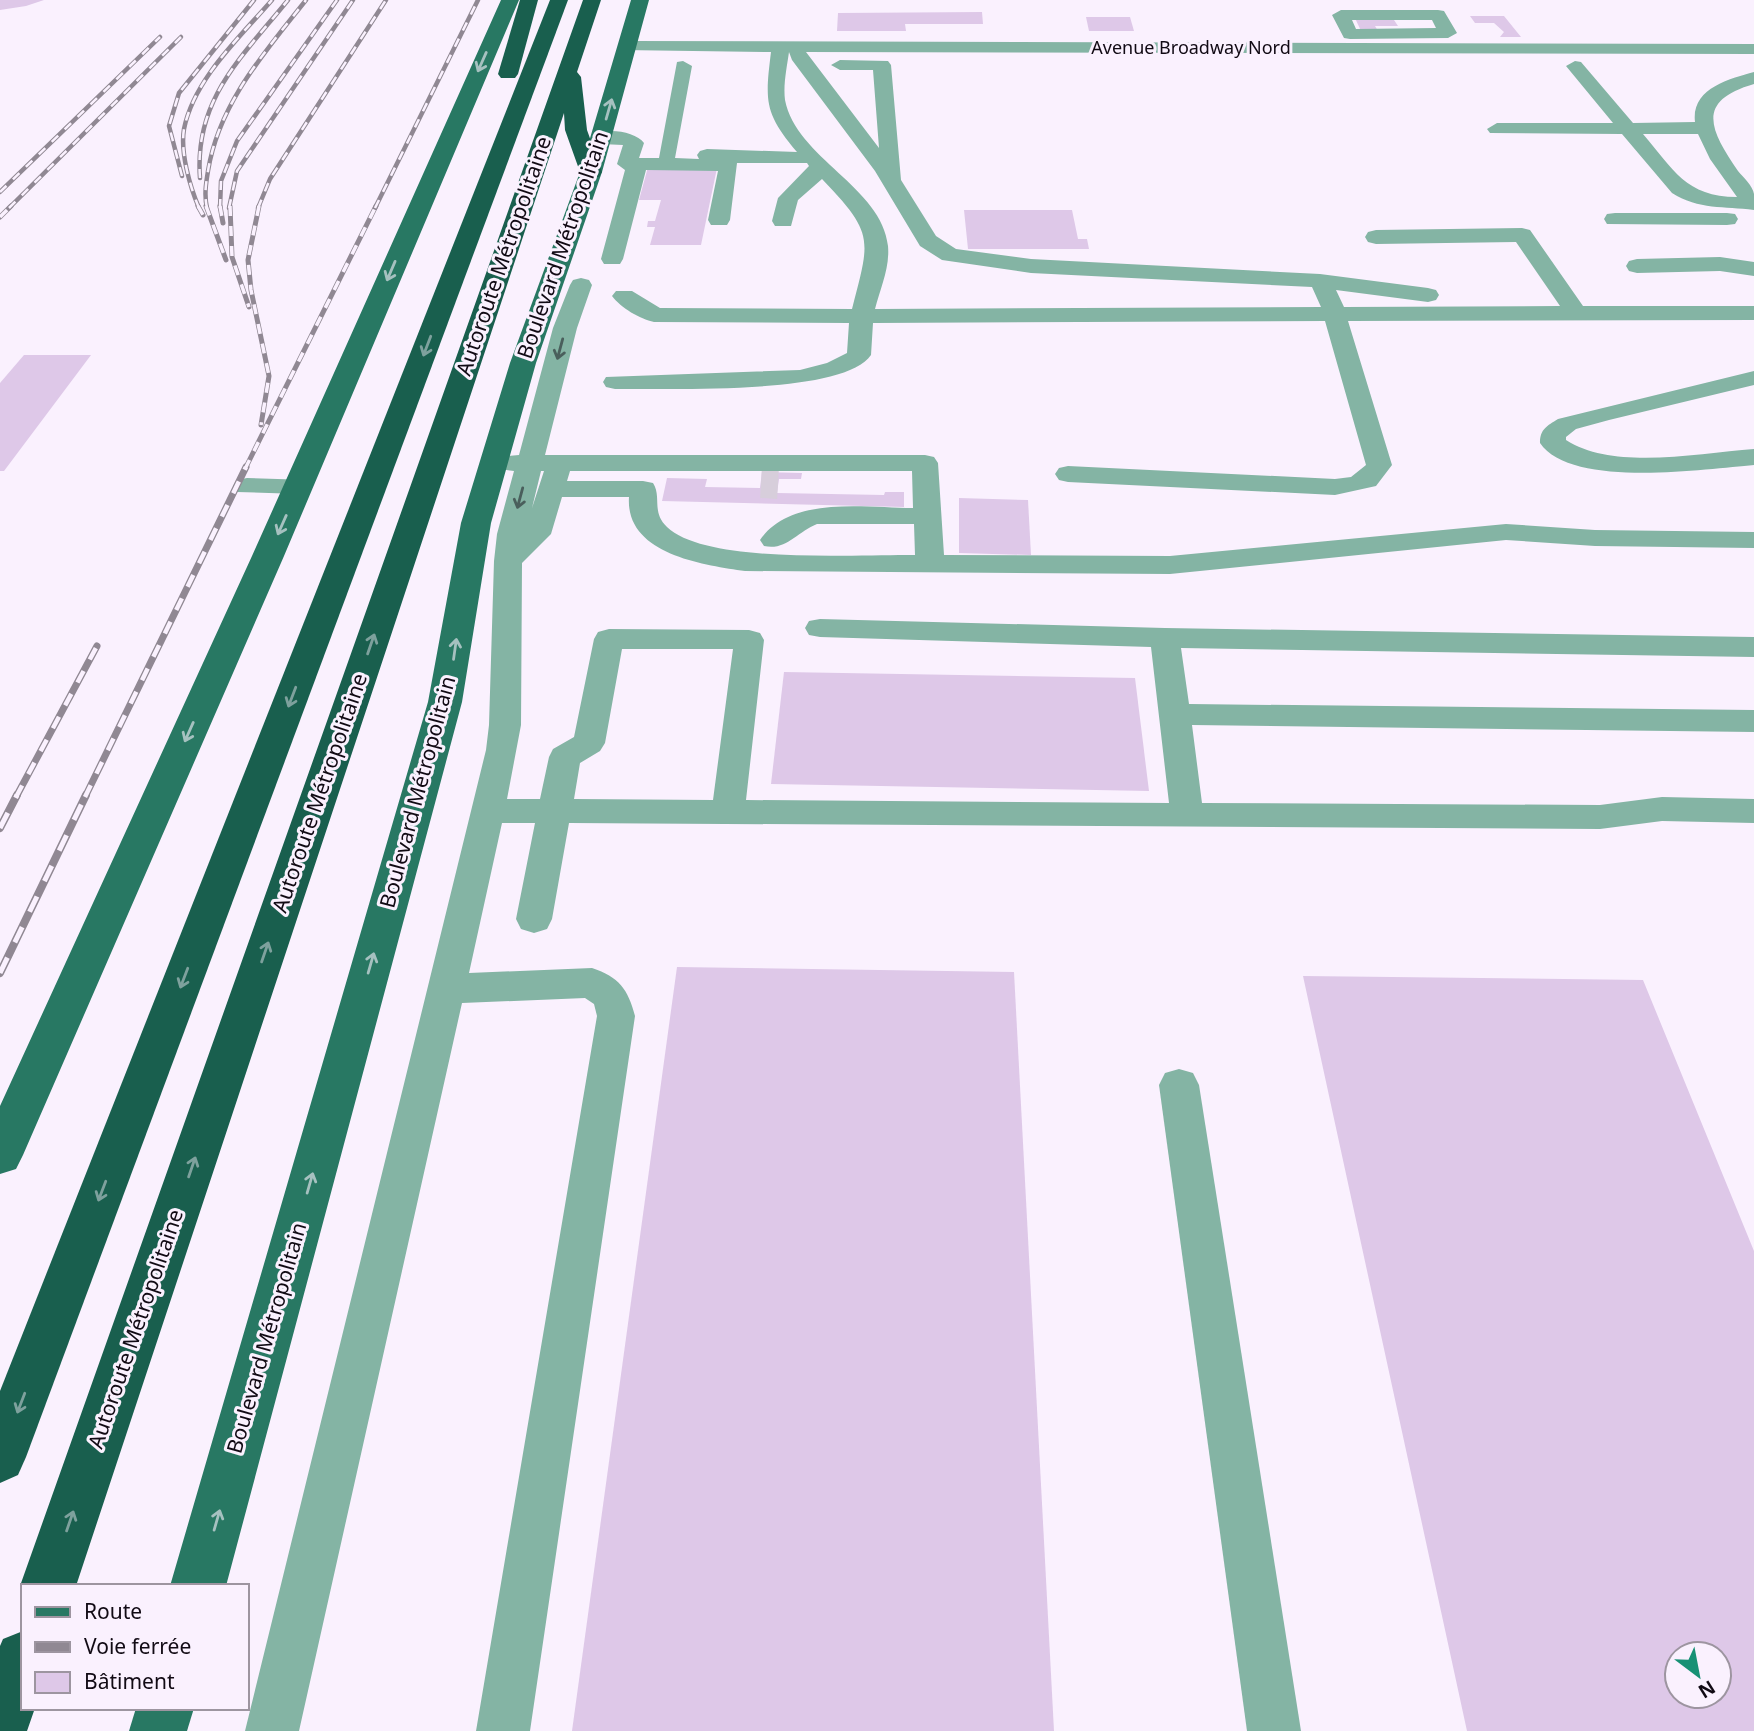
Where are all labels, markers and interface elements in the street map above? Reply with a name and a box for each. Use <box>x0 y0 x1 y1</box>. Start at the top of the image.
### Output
street label: Avenue Broadway Nord <box>1091 35 1291 59</box>
one-way arrow <box>475 51 488 73</box>
one-way arrow <box>604 98 617 120</box>
street label: Boulevard Métropolitain <box>510 127 614 362</box>
street label: Autoroute Métropolitaine <box>449 132 557 379</box>
one-way arrow <box>384 260 397 281</box>
one-way arrow <box>419 335 432 356</box>
one-way arrow <box>552 338 565 360</box>
one-way arrow <box>513 486 526 509</box>
one-way arrow <box>274 513 287 535</box>
one-way arrow <box>366 633 378 655</box>
one-way arrow <box>449 638 462 661</box>
street label: Autoroute Métropolitaine <box>265 669 373 916</box>
street label: Boulevard Métropolitain <box>373 673 461 911</box>
one-way arrow <box>284 686 297 708</box>
one-way arrow <box>182 721 195 743</box>
one-way arrow <box>260 941 272 963</box>
one-way arrow <box>365 953 378 975</box>
one-way arrow <box>176 967 189 989</box>
one-way arrow <box>186 1156 199 1178</box>
one-way arrow <box>305 1172 318 1194</box>
one-way arrow <box>95 1179 108 1201</box>
street label: Autoroute Métropolitaine <box>81 1205 189 1452</box>
street label: Boulevard Métropolitain <box>220 1219 312 1456</box>
one-way arrow <box>13 1392 26 1413</box>
one-way arrow <box>211 1509 224 1531</box>
one-way arrow <box>65 1511 77 1533</box>
legend <box>21 1584 248 1710</box>
text: Route <box>84 1597 142 1625</box>
text: Voie ferrée <box>84 1632 191 1660</box>
north arrow <box>1663 1640 1733 1710</box>
text: Bâtiment <box>84 1667 175 1695</box>
text: N <box>1694 1674 1720 1705</box>

